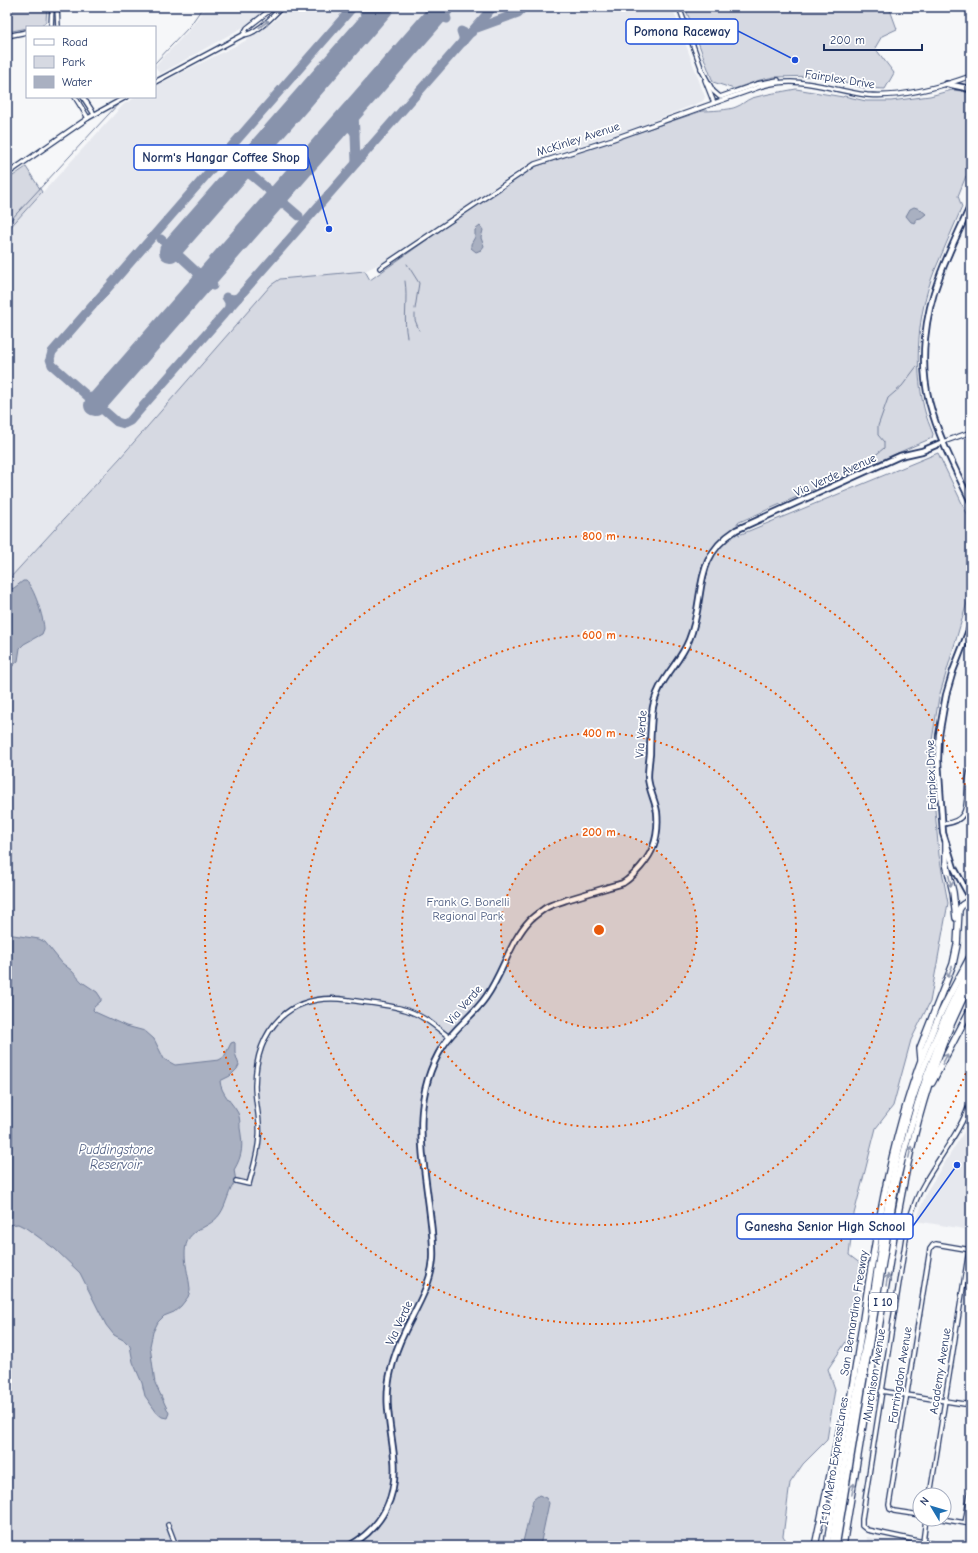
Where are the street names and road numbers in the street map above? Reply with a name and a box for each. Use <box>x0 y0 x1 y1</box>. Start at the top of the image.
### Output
street label: Fairplex Drive <box>804 67 876 91</box>
street label: McKinley Avenue <box>535 119 621 159</box>
street label: Via Verde Avenue <box>792 451 878 499</box>
street label: Via Verde <box>632 710 650 758</box>
street label: Fairplex Drive <box>923 740 939 810</box>
street label: Via Verde <box>443 982 485 1028</box>
street label: San Bernardino Freeway <box>837 1249 871 1377</box>
road number: I 10 <box>869 1293 897 1311</box>
street label: Via Verde <box>383 1298 415 1348</box>
street label: Farringdon Avenue <box>885 1326 915 1424</box>
street label: Murchison Avenue <box>860 1327 888 1423</box>
street label: Academy Avenue <box>926 1327 954 1415</box>
street label: I-10 Metro ExpressLanes <box>817 1396 851 1526</box>

